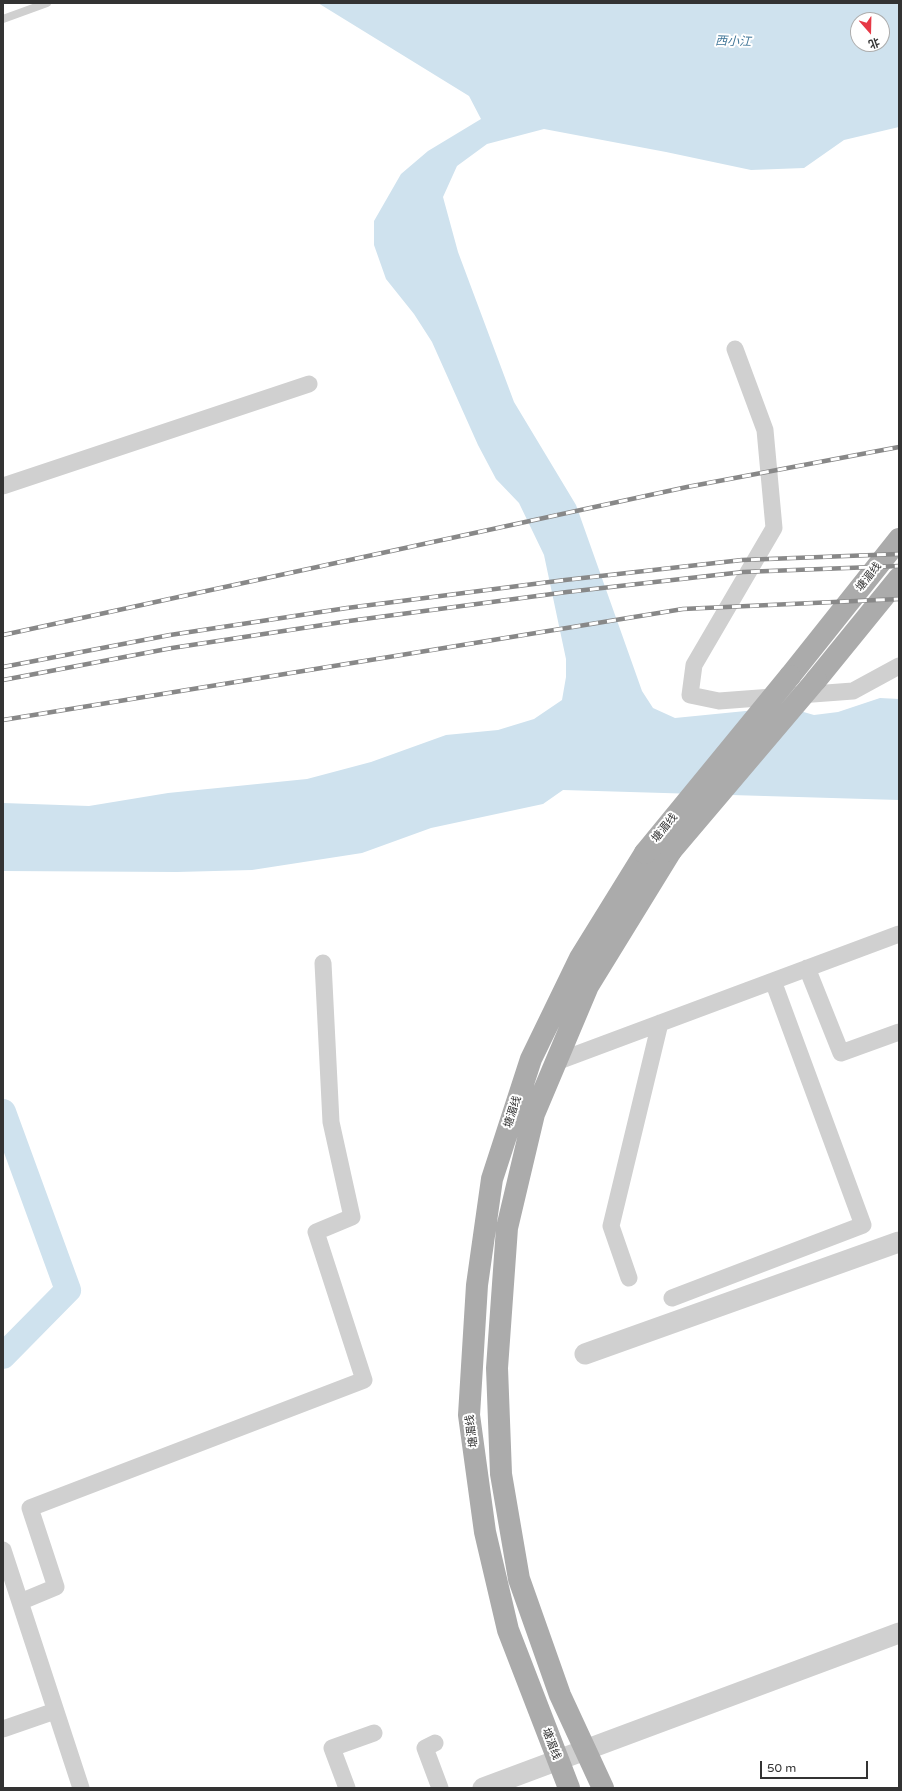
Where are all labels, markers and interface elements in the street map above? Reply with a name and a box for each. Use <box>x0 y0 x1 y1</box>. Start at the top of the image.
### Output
north arrow <box>850 12 890 52</box>
water label: 西小江 <box>715 34 751 50</box>
text: 北 <box>867 35 881 51</box>
street label: 塘湄线 <box>854 560 884 594</box>
street label: 塘湄线 <box>649 811 681 845</box>
street label: 塘湄线 <box>502 1094 524 1130</box>
street label: 塘湄线 <box>463 1414 481 1448</box>
street label: 塘湄线 <box>539 1726 563 1762</box>
scale bar <box>762 1753 870 1779</box>
text: 50 m <box>767 1761 796 1775</box>

